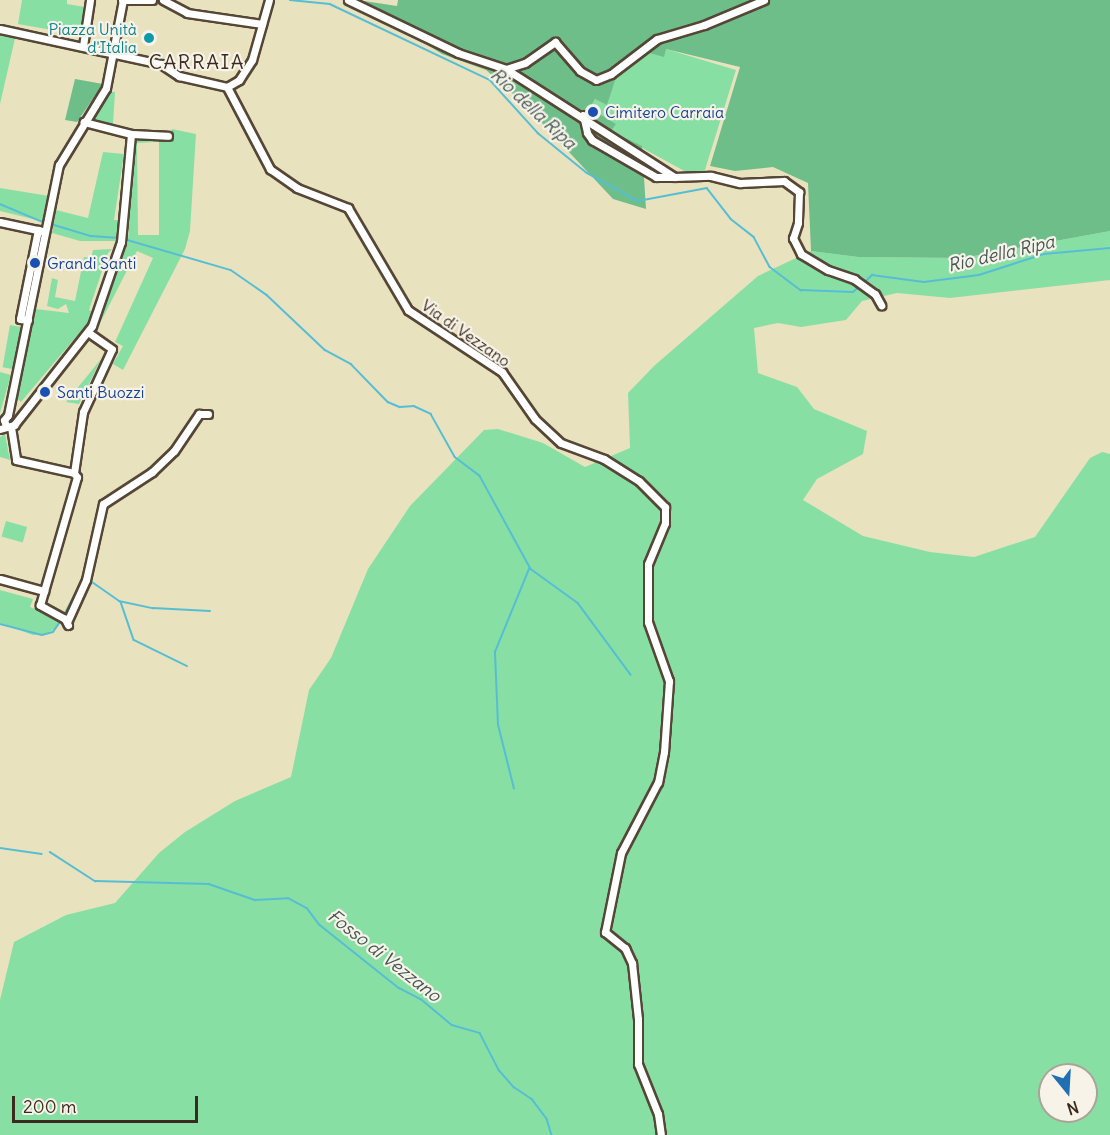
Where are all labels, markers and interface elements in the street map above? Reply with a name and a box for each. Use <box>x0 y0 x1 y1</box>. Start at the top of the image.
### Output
place label: Piazza Unità d'Italia <box>48 19 137 57</box>
marker: Piazza Unità d'Italia <box>142 31 156 45</box>
district label: CARRAIA <box>149 49 245 73</box>
water label: Rio della Ripa <box>486 64 580 154</box>
place label: Cimitero Carraia <box>605 102 724 122</box>
marker: Cimitero Carraia <box>586 105 600 119</box>
water label: Rio della Ripa <box>946 231 1056 277</box>
place label: Grandi Santi <box>47 253 136 273</box>
marker: Grandi Santi <box>28 256 42 270</box>
street label: Via di Vezzano <box>418 295 514 371</box>
place label: Santi Buozzi <box>57 382 144 402</box>
marker: Santi Buozzi <box>38 385 52 399</box>
water label: Fosso di Vezzano <box>323 905 445 1007</box>
north arrow <box>1038 1063 1098 1123</box>
scale bar <box>15 1084 201 1122</box>
text: 200 m <box>23 1095 77 1118</box>
text: N <box>1065 1097 1081 1119</box>

